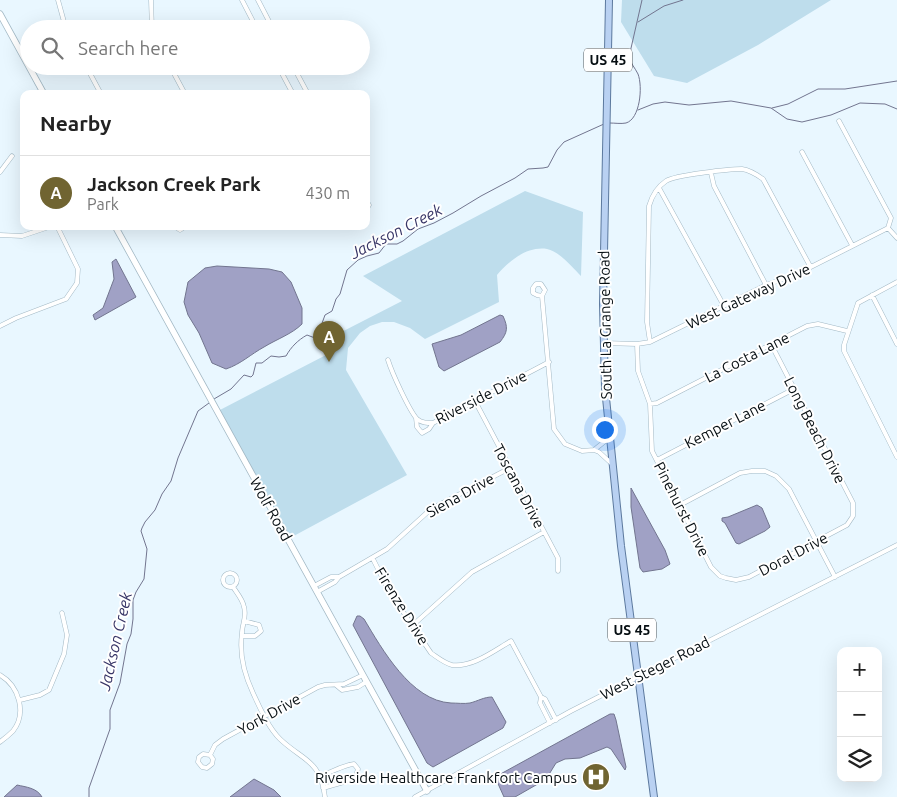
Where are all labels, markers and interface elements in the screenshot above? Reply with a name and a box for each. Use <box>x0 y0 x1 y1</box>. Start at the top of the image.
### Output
search box <box>20 20 370 75</box>
icon: search <box>38 34 66 62</box>
text: Search here <box>78 37 178 59</box>
road number: US 45 <box>584 48 632 72</box>
text: Nearby <box>40 111 111 135</box>
text: Jackson Creek Park <box>87 173 261 195</box>
text: A <box>50 184 62 202</box>
text: 430 m <box>305 184 350 202</box>
text: Park <box>87 195 119 213</box>
water label: Jackson Creek <box>346 200 446 262</box>
street label: South La Grange Road <box>595 251 615 399</box>
street label: West Gateway Drive <box>683 260 813 332</box>
pin: A <box>313 321 345 362</box>
street label: La Costa Lane <box>702 328 792 386</box>
street label: Riverside Drive <box>432 367 530 427</box>
street label: Long Beach Drive <box>781 374 849 486</box>
street label: Kemper Lane <box>682 396 768 452</box>
your location <box>592 417 618 443</box>
street label: Toscana Drive <box>490 441 548 531</box>
street label: Pinehurst Drive <box>651 459 713 559</box>
street label: Siena Drive <box>423 469 497 521</box>
street label: Wolf Road <box>247 474 295 544</box>
street label: Doral Drive <box>756 529 830 579</box>
street label: Firenze Drive <box>371 564 433 648</box>
water label: Jackson Creek <box>95 589 135 693</box>
road number: US 45 <box>608 618 656 642</box>
street label: West Steger Road <box>598 633 712 703</box>
map controls <box>837 647 882 782</box>
button: + <box>837 647 882 692</box>
street label: York Drive <box>235 690 303 738</box>
button: − <box>837 692 882 737</box>
button: layers <box>837 737 882 782</box>
hospital icon: Riverside Healthcare Frankfort Campus <box>581 762 611 792</box>
place label: Riverside Healthcare Frankfort Campus <box>315 769 577 786</box>

